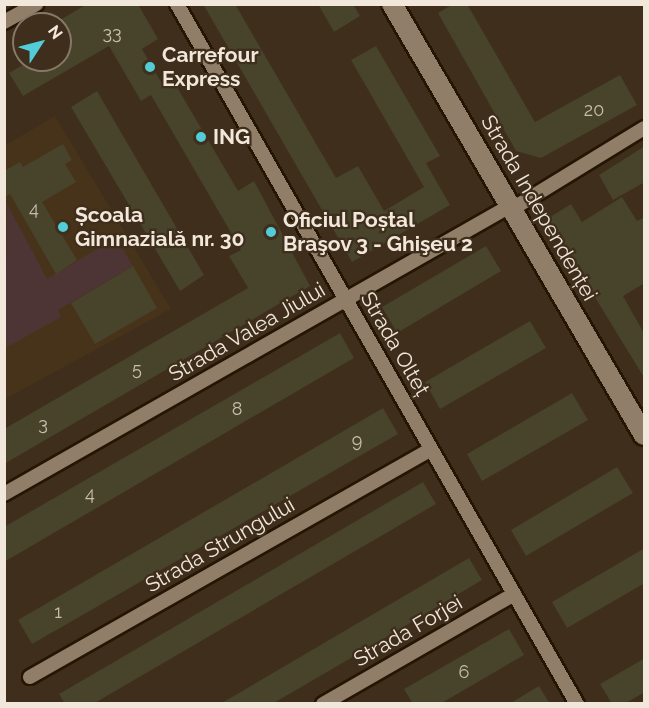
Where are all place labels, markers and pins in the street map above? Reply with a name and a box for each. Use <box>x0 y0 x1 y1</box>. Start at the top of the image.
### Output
place label: Carrefour Express <box>162 42 259 92</box>
marker: Carrefour Express <box>143 60 157 74</box>
place label: ING <box>213 124 250 150</box>
marker: ING <box>194 130 208 144</box>
place label: Școala Gimnazială nr. 30 <box>75 202 244 252</box>
place label: Oficiul Poștal Braşov 3 - Ghişeu 2 <box>283 207 473 257</box>
marker: Școala Gimnazială nr. 30 <box>56 220 70 234</box>
marker: Oficiul Poștal Braşov 3 - Ghişeu 2 <box>264 225 278 239</box>

